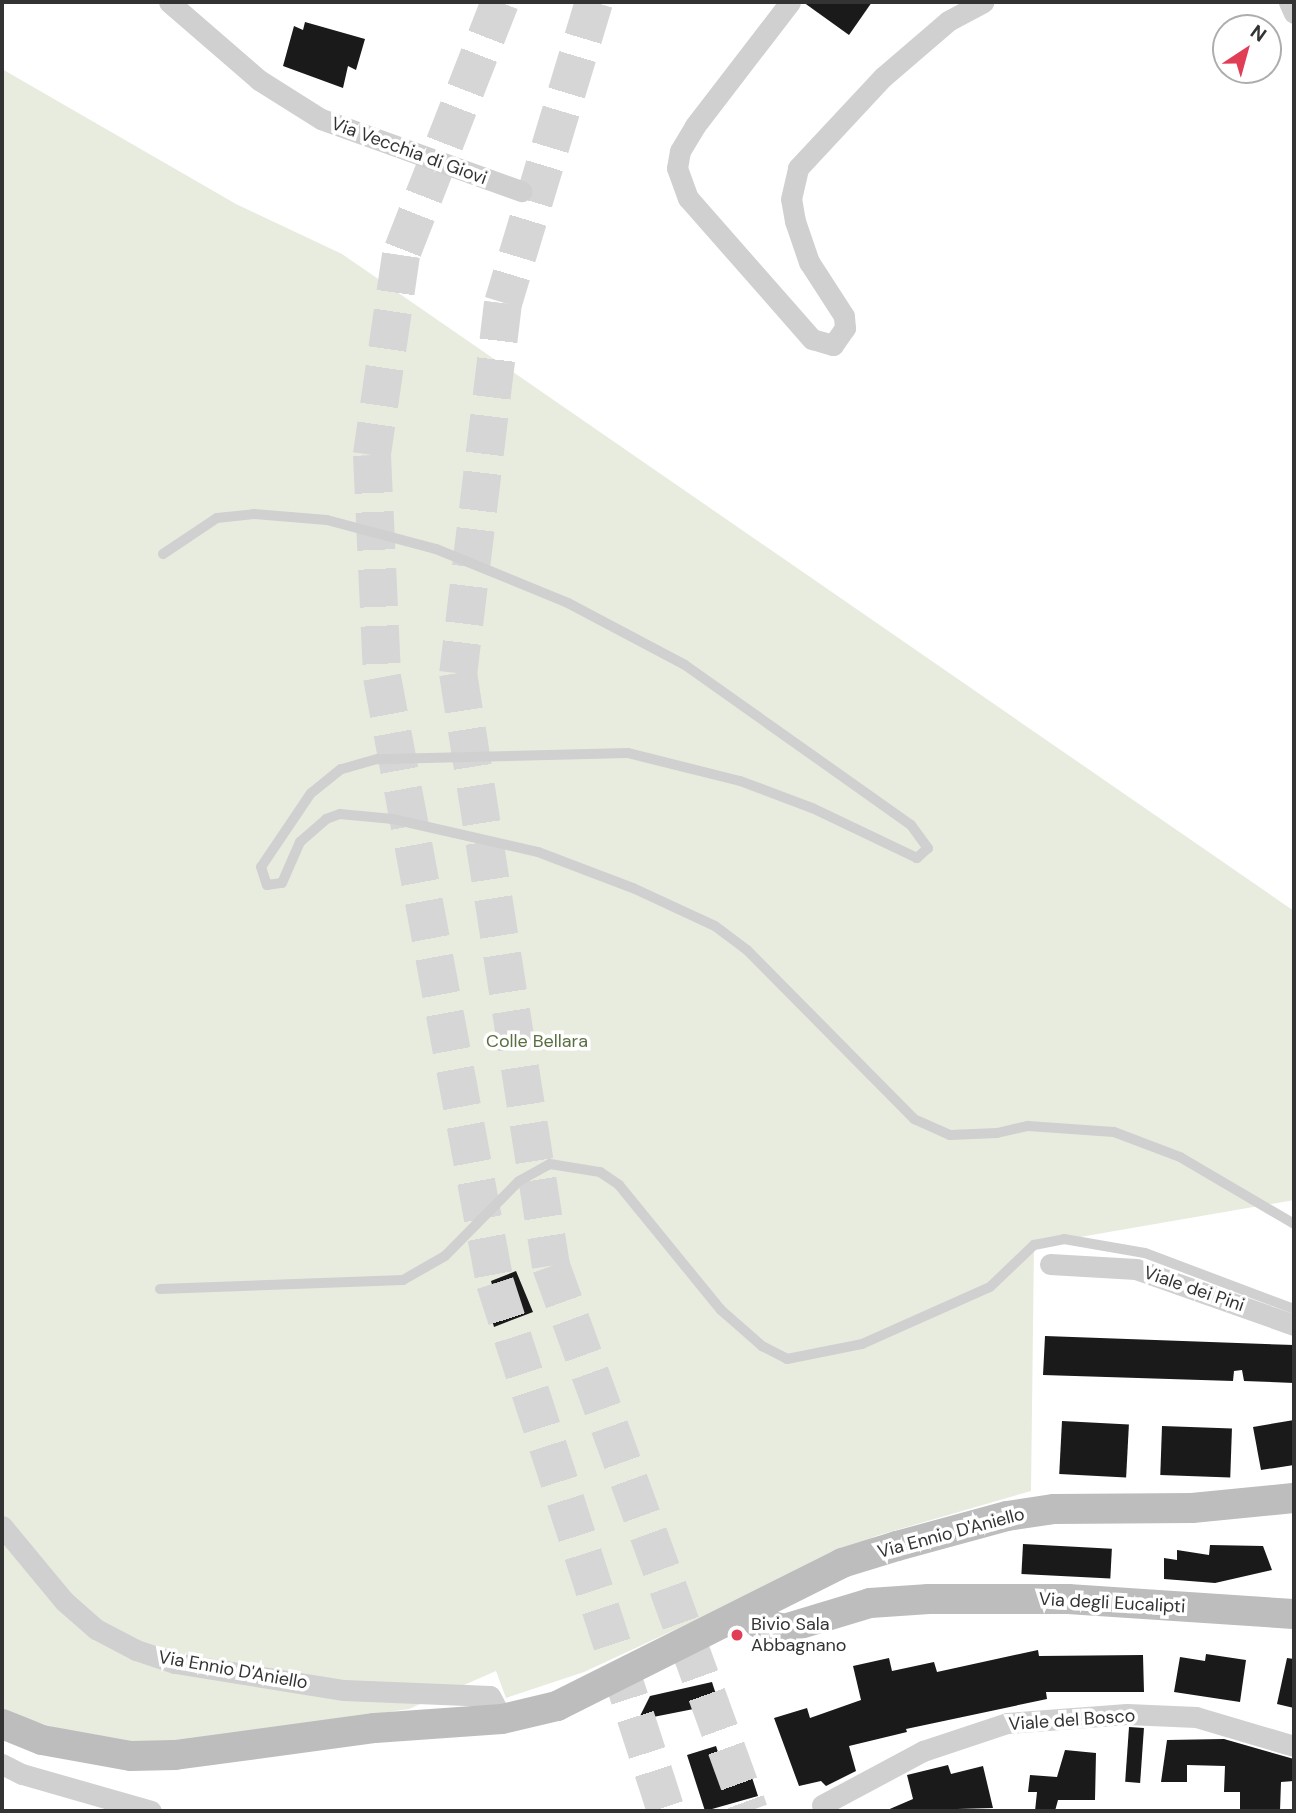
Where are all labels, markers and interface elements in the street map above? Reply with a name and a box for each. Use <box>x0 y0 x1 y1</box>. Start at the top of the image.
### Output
north arrow <box>1212 14 1282 84</box>
text: N <box>1246 19 1271 47</box>
street label: Via Vecchia di Giovi <box>328 113 490 189</box>
park label: Colle Bellara <box>486 1030 588 1052</box>
street label: Viale dei Pini <box>1141 1262 1247 1316</box>
street label: Via Ennio D'Aniello <box>875 1503 1027 1563</box>
street label: Via degli Eucalipti <box>1038 1588 1186 1618</box>
place label: Bivio Sala Abbagnano <box>751 1614 846 1656</box>
marker: Bivio Sala Abbagnano <box>729 1627 745 1643</box>
street label: Via Ennio D'Aniello <box>157 1646 309 1694</box>
street label: Viale del Bosco <box>1008 1705 1136 1735</box>

